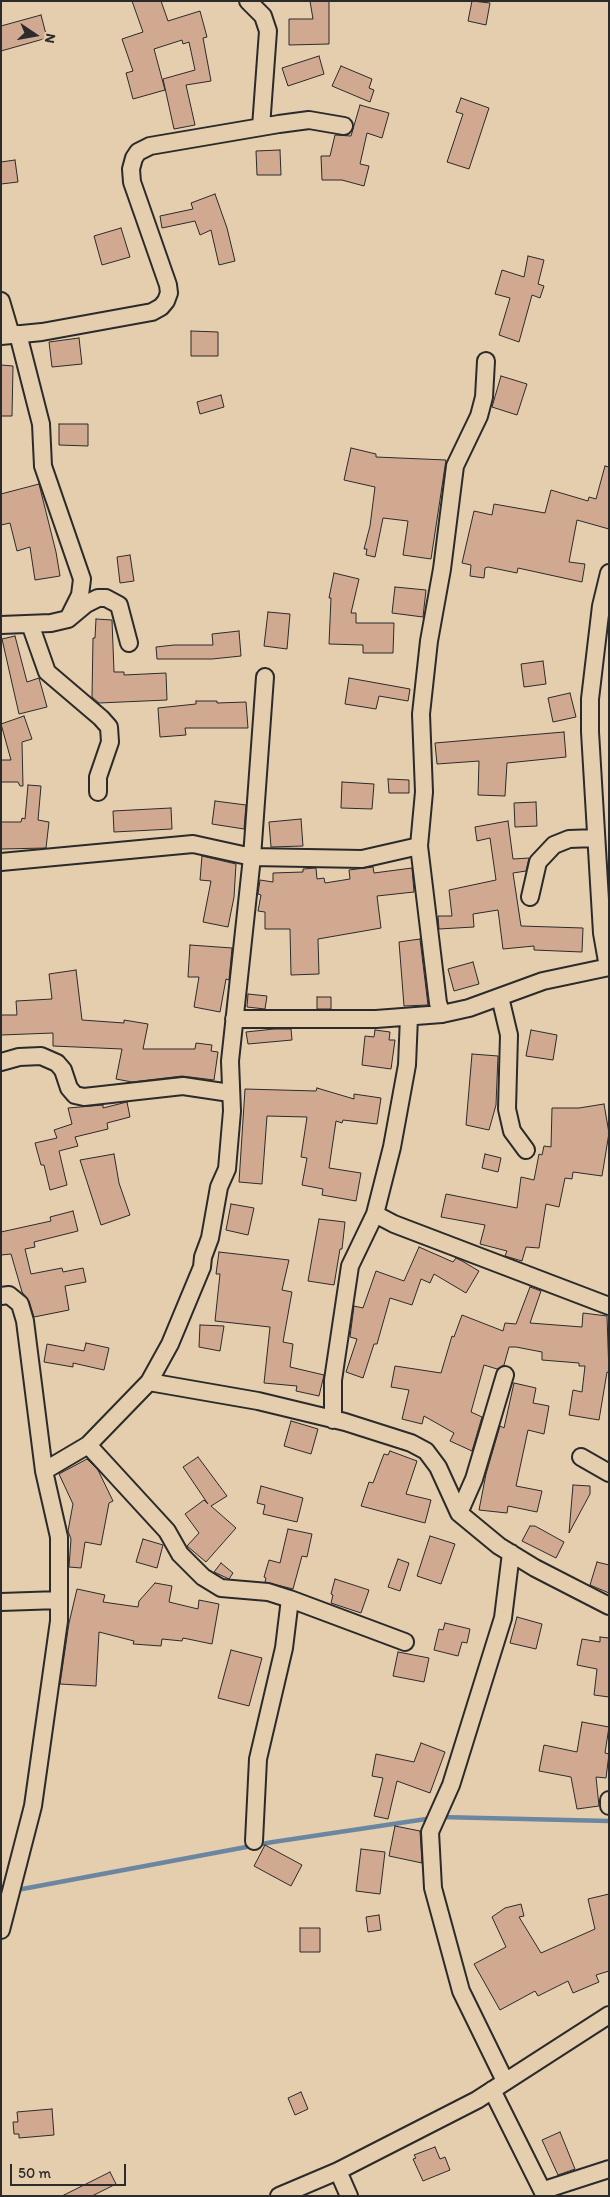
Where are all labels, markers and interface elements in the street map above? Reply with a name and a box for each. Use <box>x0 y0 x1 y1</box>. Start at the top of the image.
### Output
north arrow <box>10 10 60 60</box>
text: N <box>41 32 59 45</box>
scale bar <box>12 2154 129 2186</box>
text: 50 m <box>18 2164 51 2182</box>

